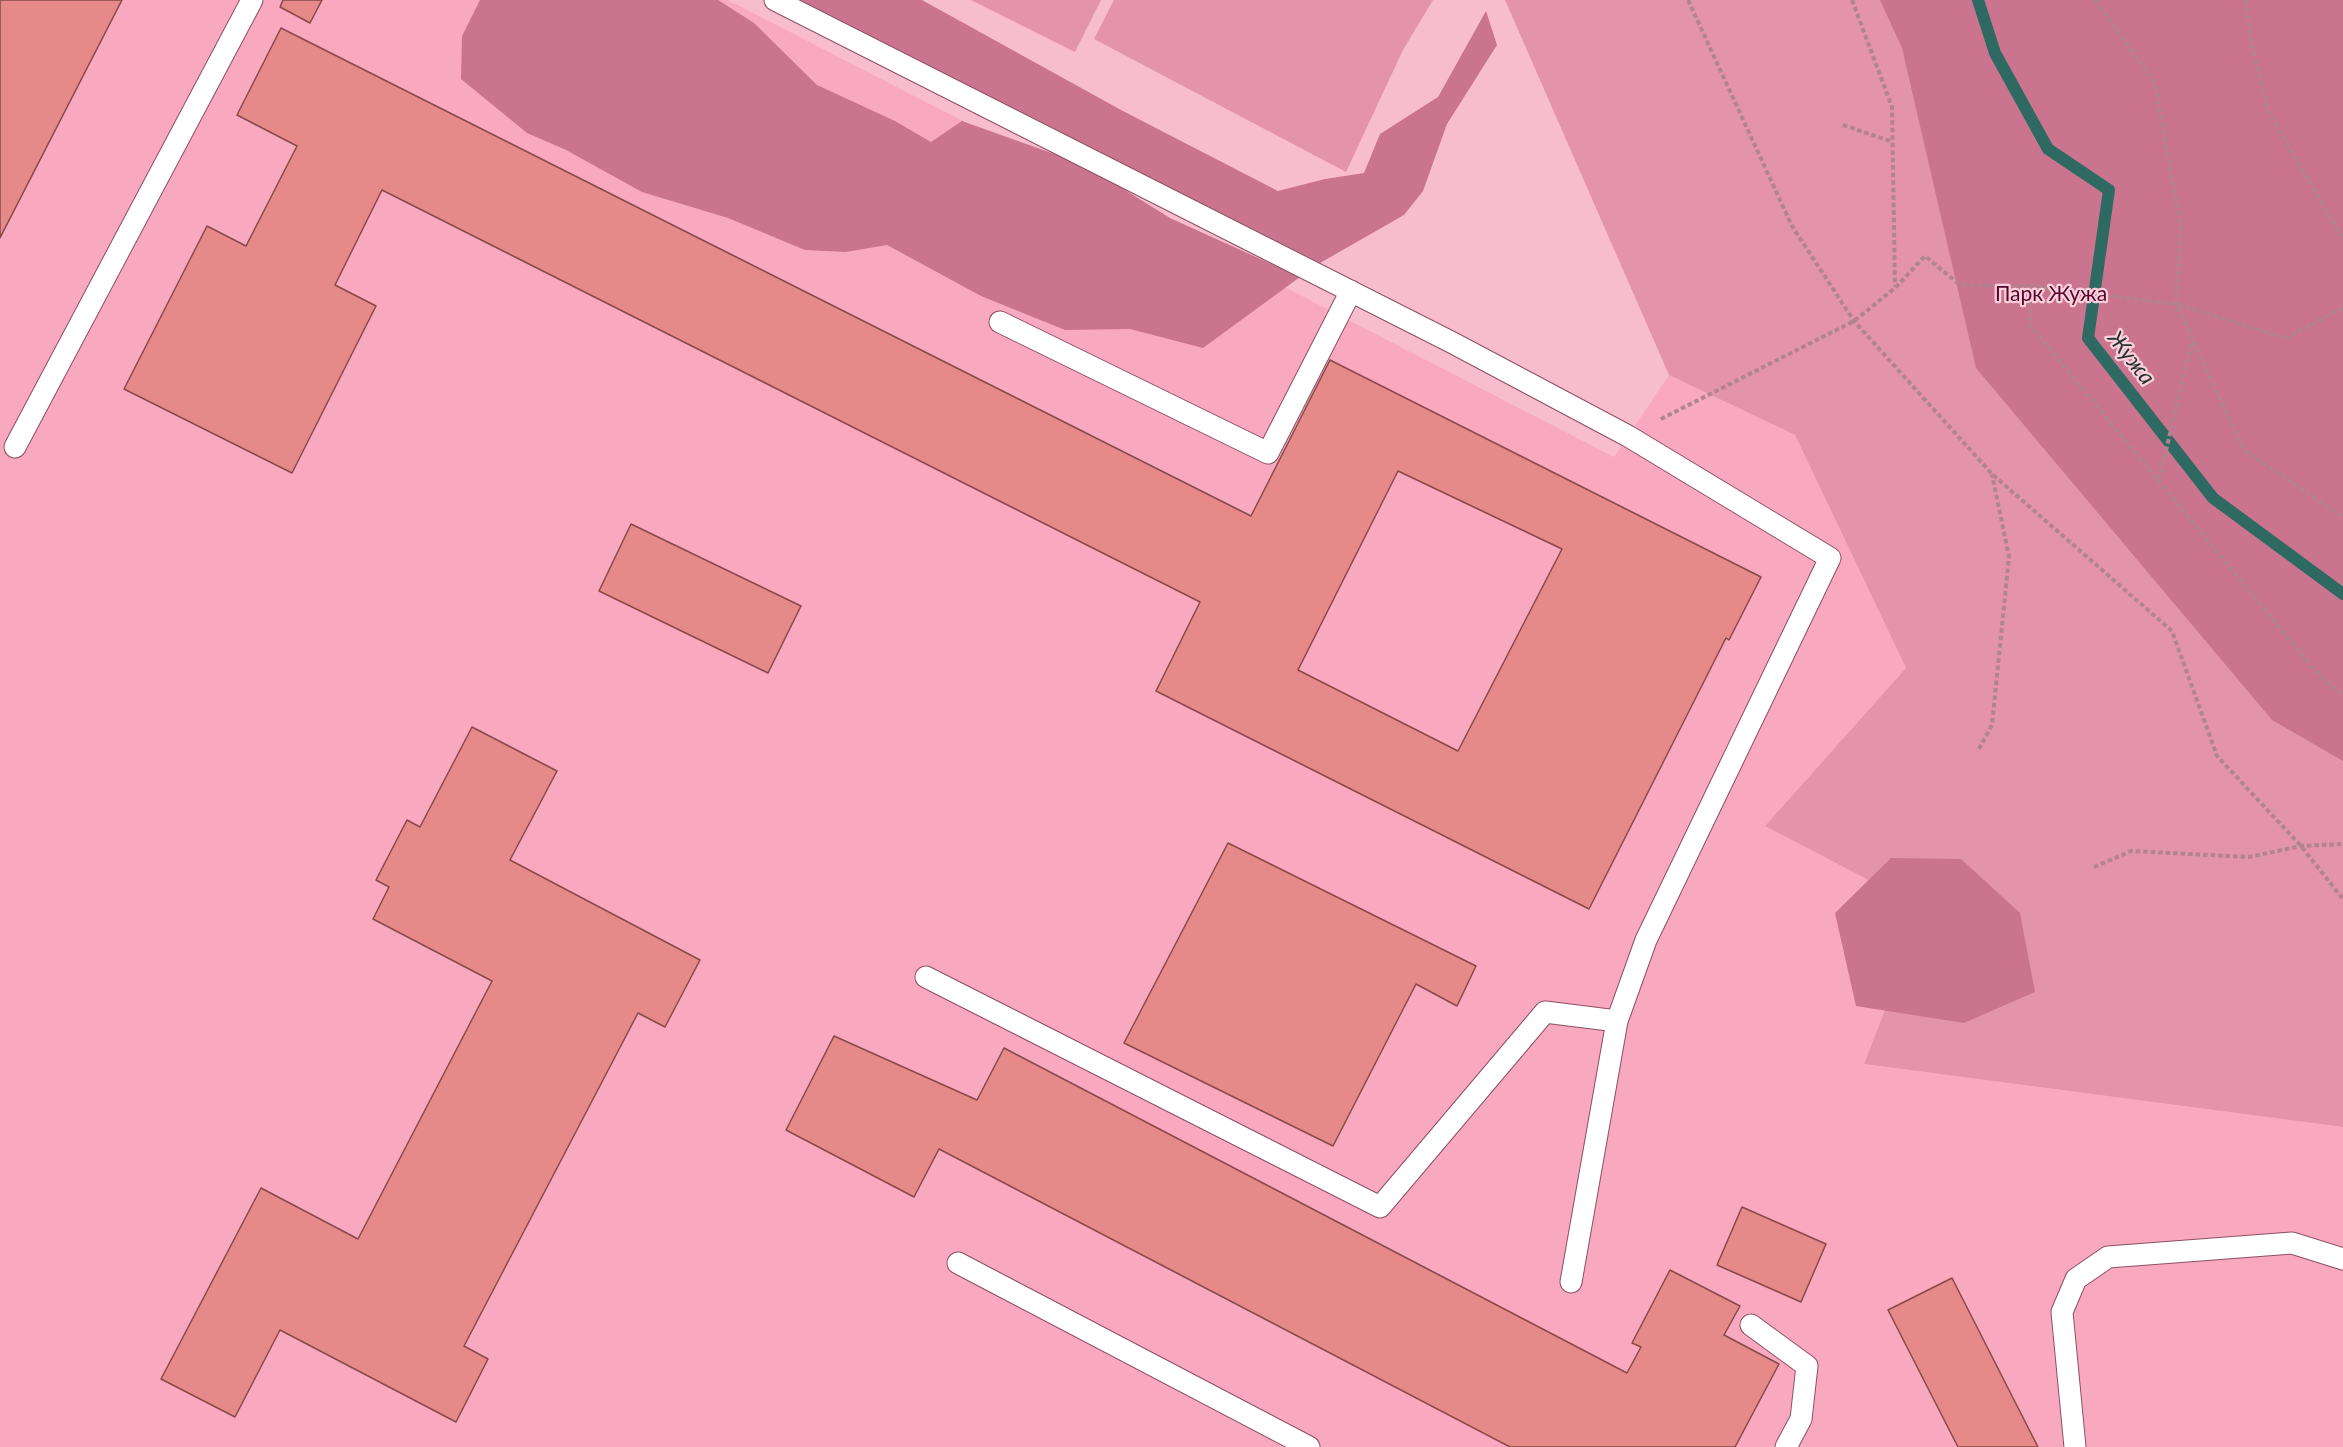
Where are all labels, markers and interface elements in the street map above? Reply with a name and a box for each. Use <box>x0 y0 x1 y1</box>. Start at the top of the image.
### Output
park label: Парк Жужа <box>1995 281 2107 307</box>
water label: Жужа <box>2102 326 2160 390</box>

